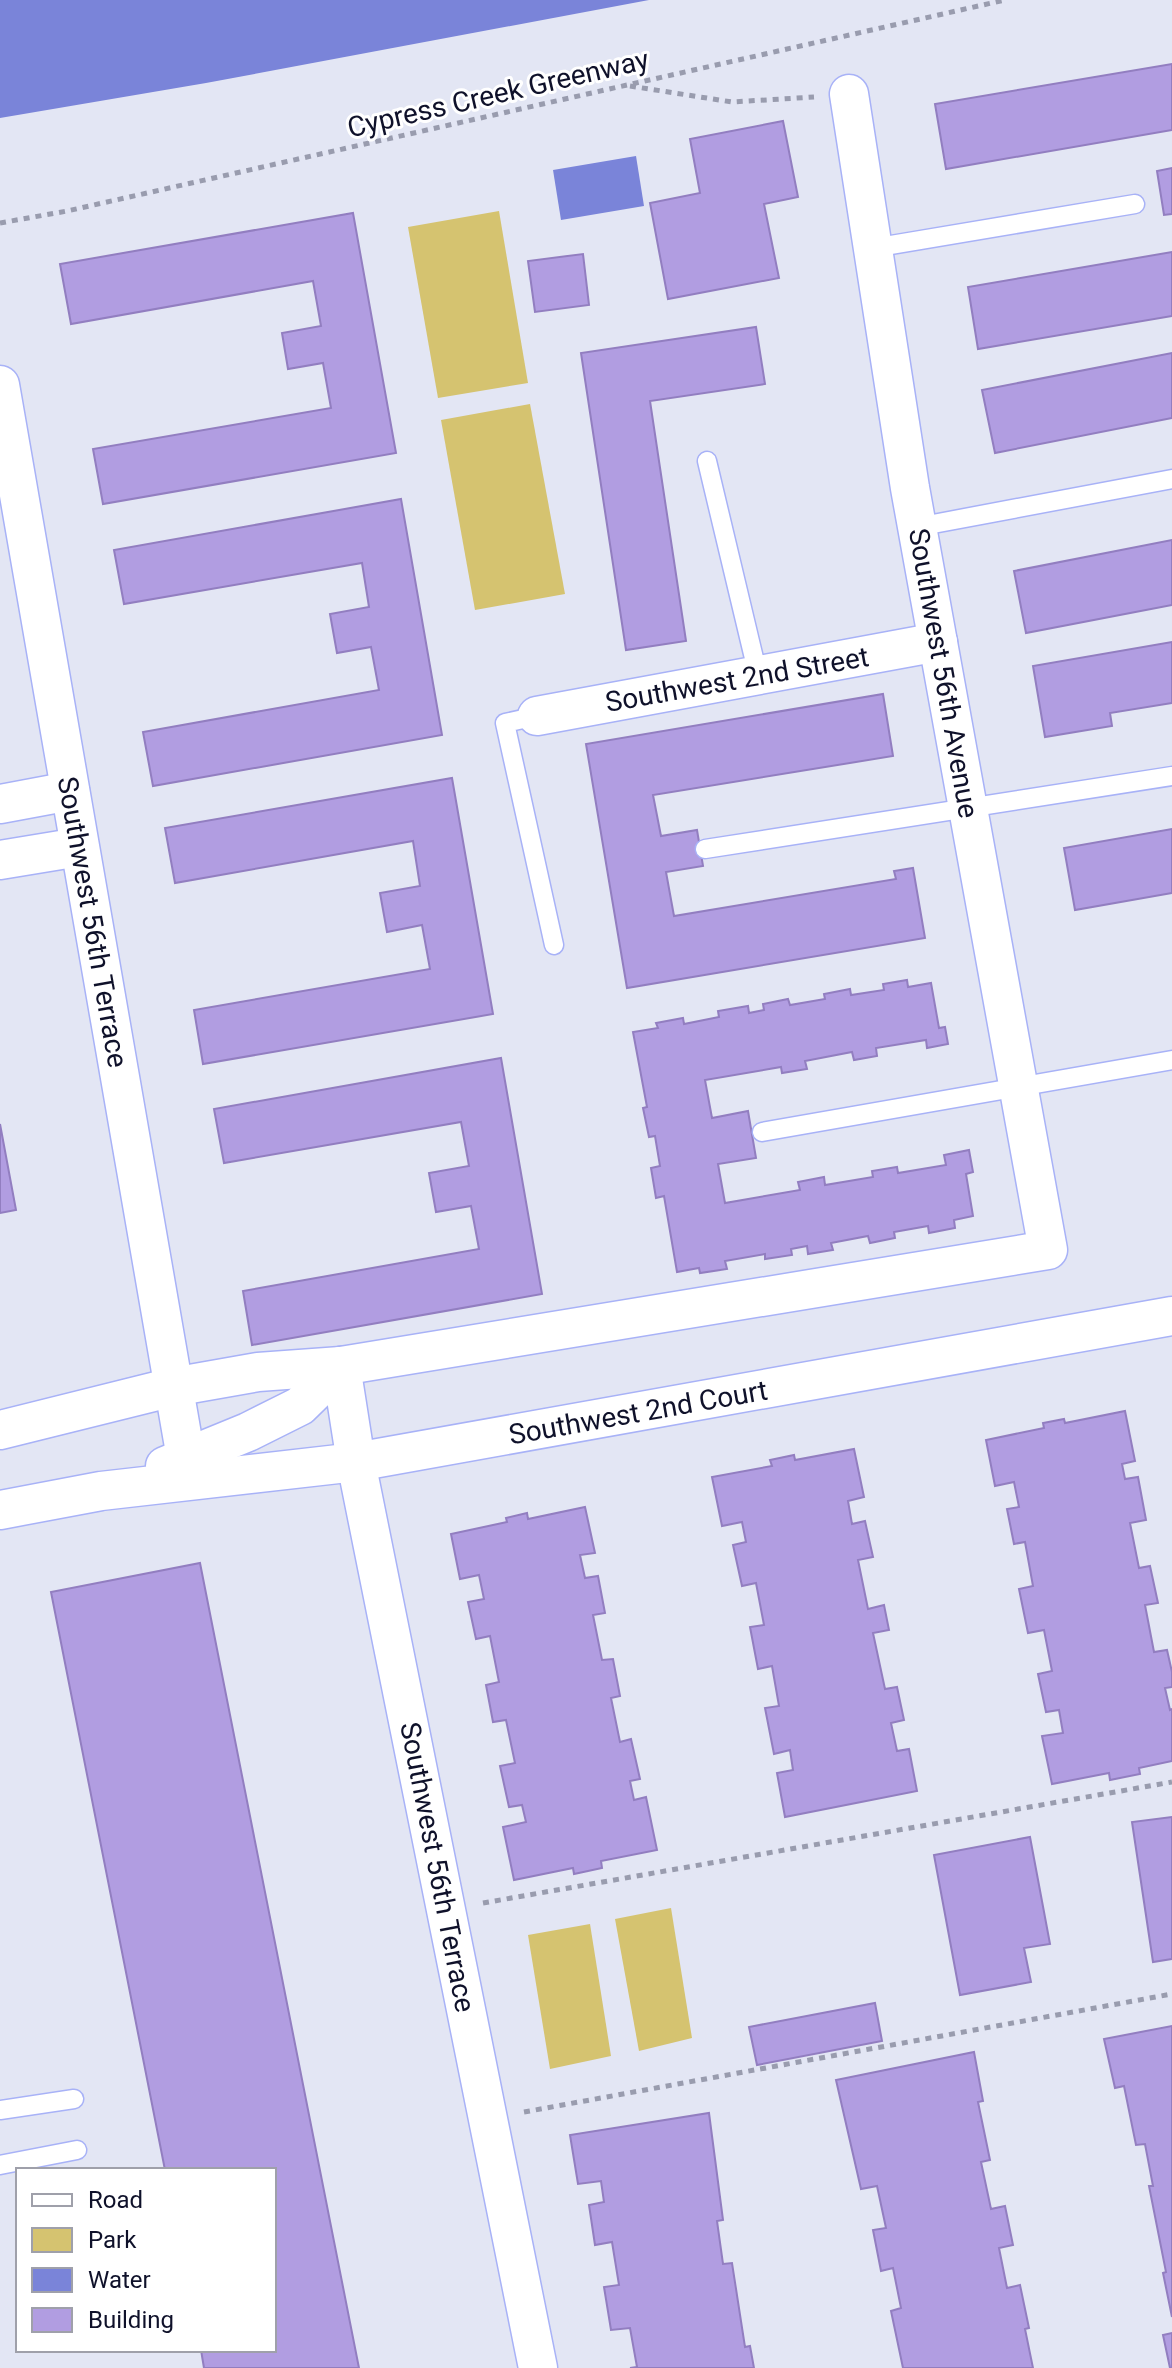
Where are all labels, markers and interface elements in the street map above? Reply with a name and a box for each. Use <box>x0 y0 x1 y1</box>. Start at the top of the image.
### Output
street label: Cypress Creek Greenway <box>344 43 652 144</box>
street label: Southwest 56th Avenue <box>902 526 985 821</box>
street label: Southwest 2nd Street <box>603 640 871 719</box>
street label: Southwest 56th Terrace <box>51 774 134 1070</box>
street label: Southwest 2nd Court <box>506 1373 770 1451</box>
street label: Southwest 56th Terrace <box>393 1719 482 2015</box>
legend <box>16 2168 276 2352</box>
text: Road <box>88 2186 143 2214</box>
text: Park <box>88 2226 137 2254</box>
text: Water <box>88 2266 151 2294</box>
text: Building <box>88 2306 174 2334</box>

